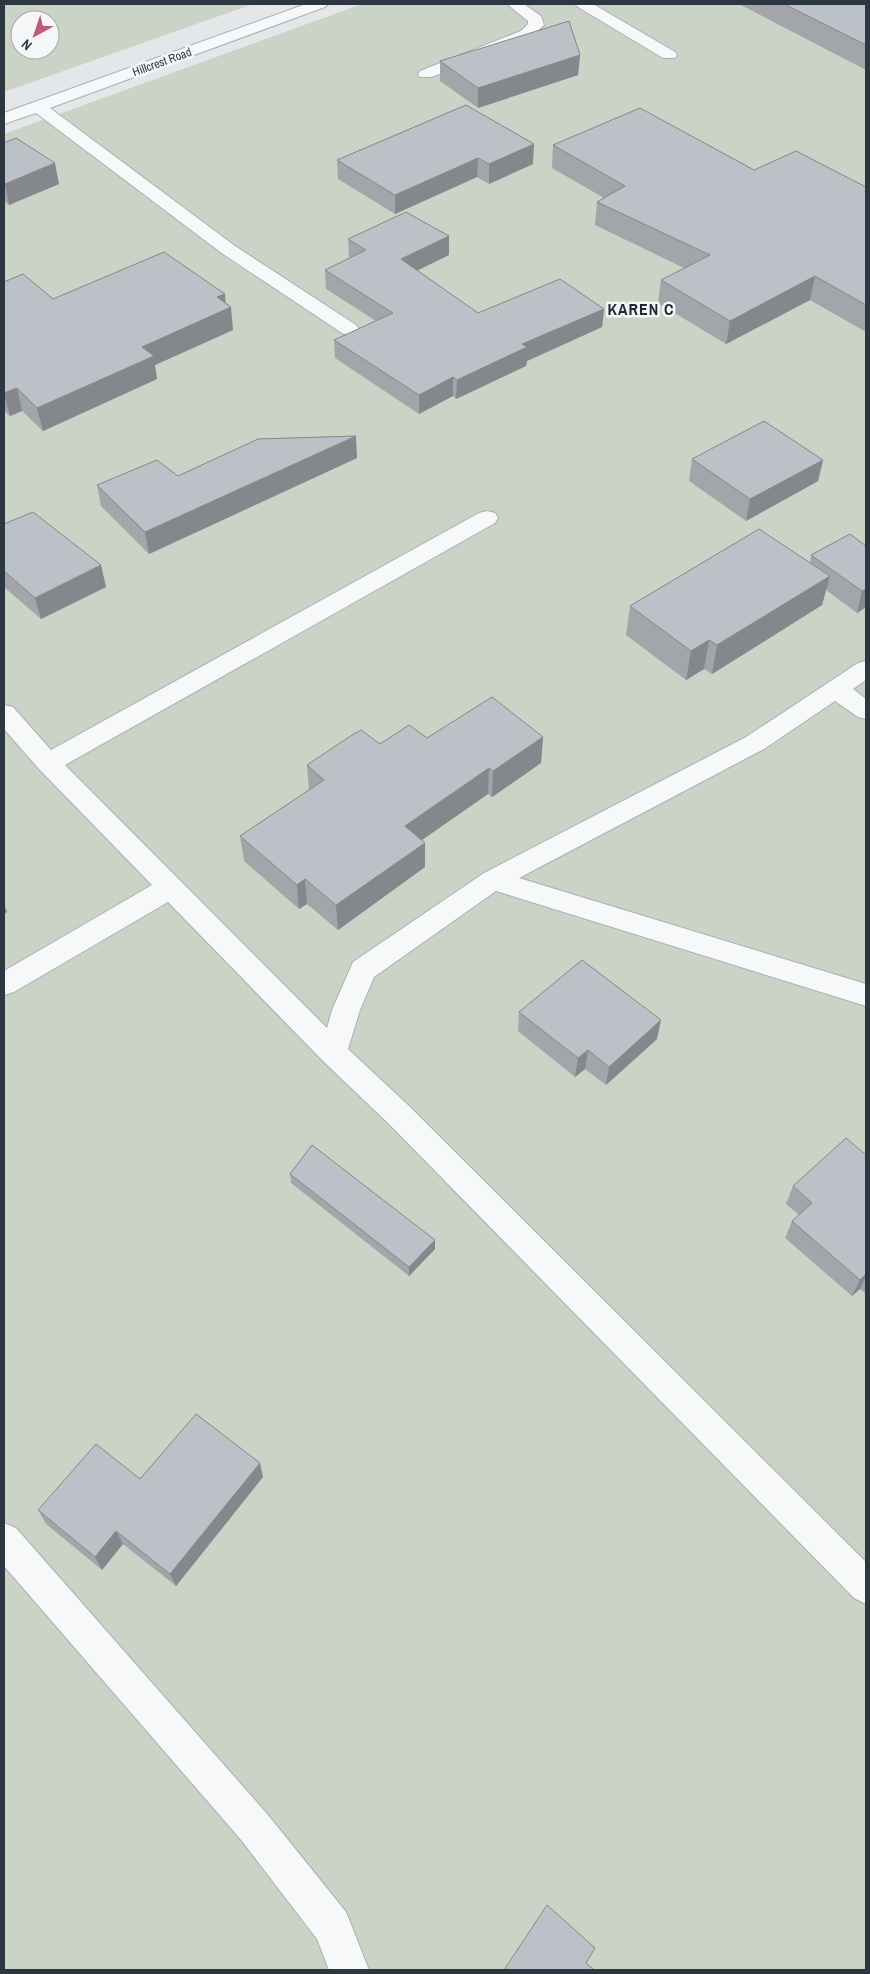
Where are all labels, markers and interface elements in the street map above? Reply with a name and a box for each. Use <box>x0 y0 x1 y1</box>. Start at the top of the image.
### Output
north arrow <box>10 10 60 60</box>
text: N <box>18 35 36 55</box>
street label: Hillcrest Road <box>130 44 194 80</box>
district label: KAREN C <box>608 298 674 320</box>

